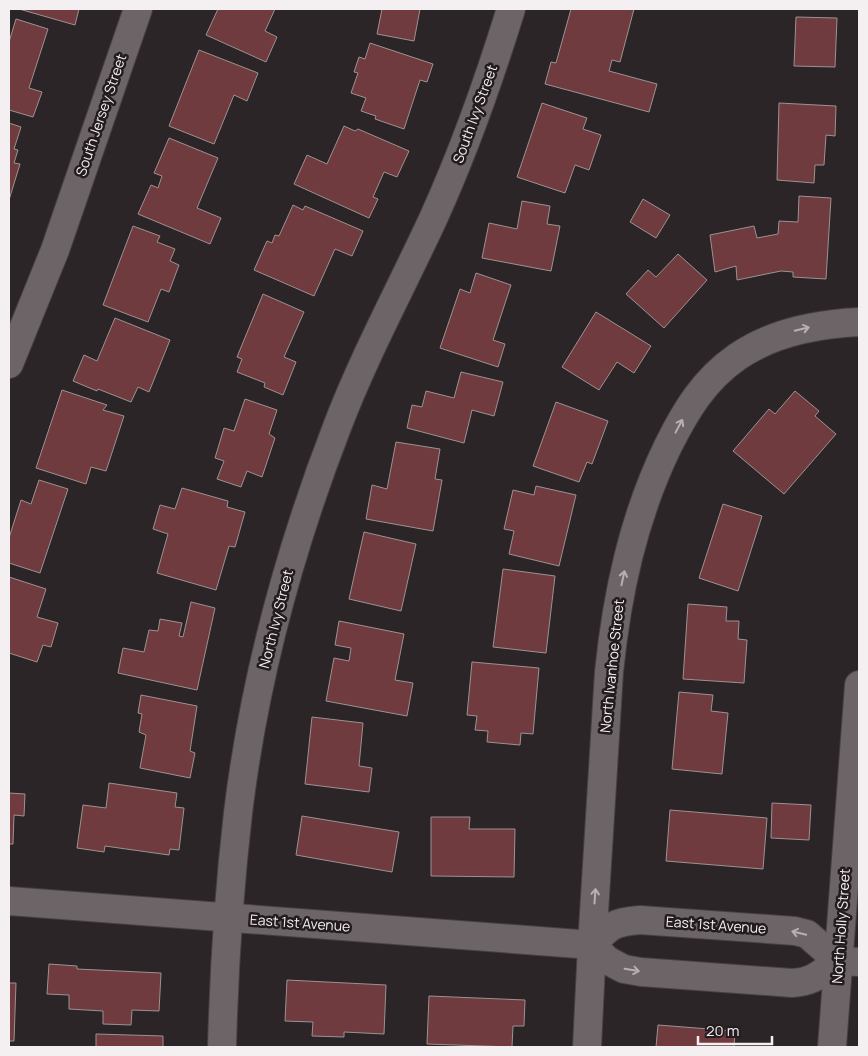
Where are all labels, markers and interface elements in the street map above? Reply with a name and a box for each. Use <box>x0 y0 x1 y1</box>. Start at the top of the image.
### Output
street label: South Jersey Street <box>71 51 130 178</box>
street label: South Ivy Street <box>448 62 501 166</box>
one-way arrow <box>794 324 810 333</box>
one-way arrow <box>674 419 684 433</box>
street label: North Ivy Street <box>254 567 297 670</box>
one-way arrow <box>619 570 628 586</box>
street label: North Ivanhoe Street <box>595 598 628 734</box>
street label: North Holly Street <box>827 867 854 984</box>
one-way arrow <box>590 888 599 904</box>
street label: East 1st Avenue <box>249 910 351 935</box>
street label: East 1st Avenue <box>665 912 767 937</box>
one-way arrow <box>792 927 808 937</box>
one-way arrow <box>623 966 639 976</box>
scale bar <box>698 1014 772 1046</box>
text: 20 m <box>706 1020 739 1041</box>

